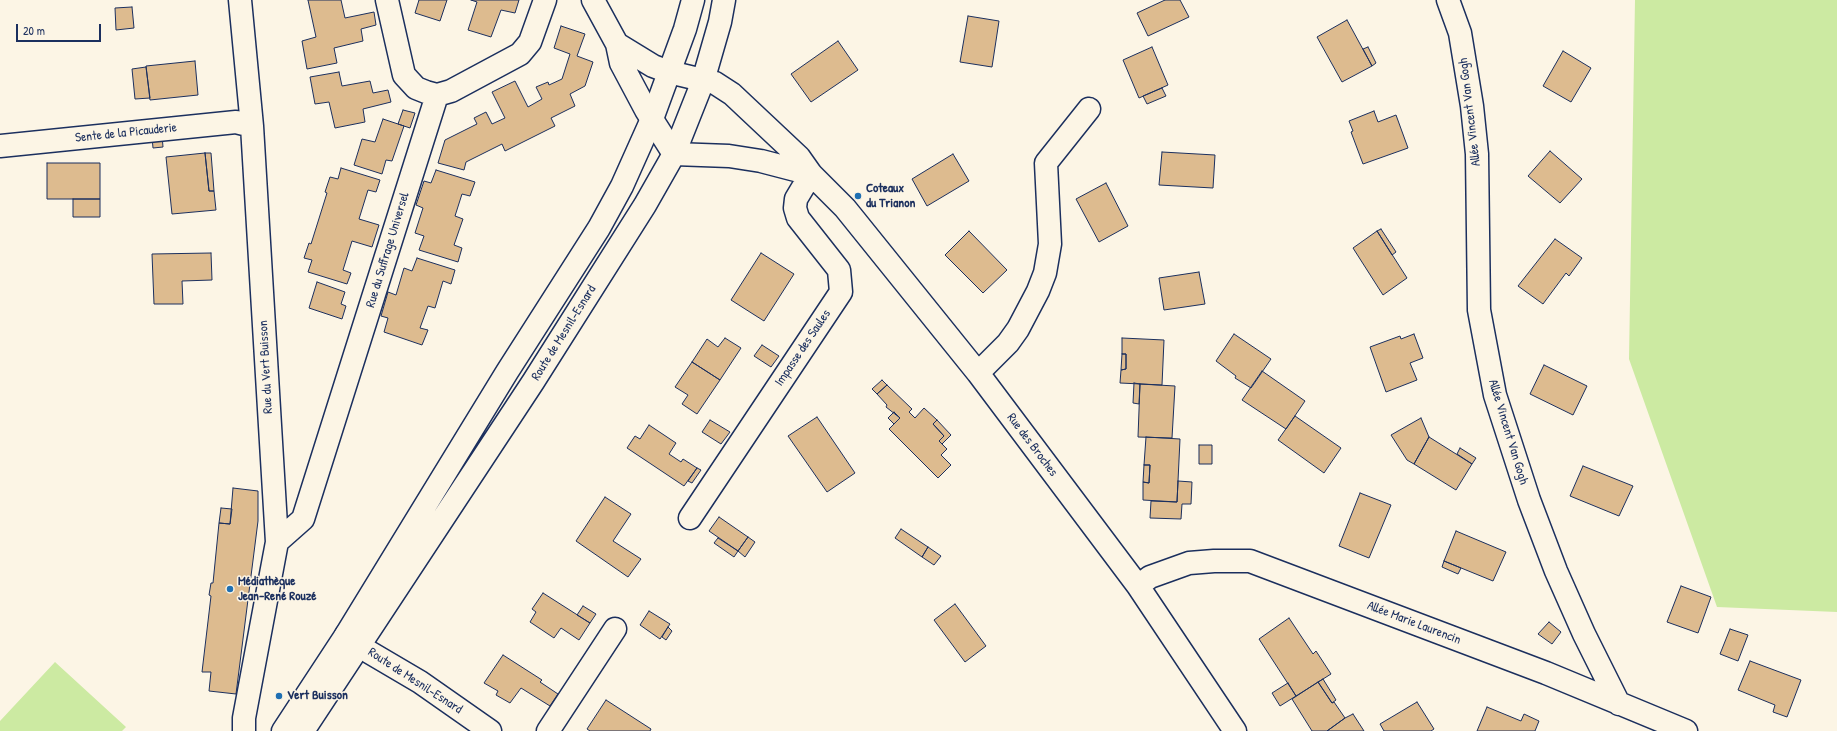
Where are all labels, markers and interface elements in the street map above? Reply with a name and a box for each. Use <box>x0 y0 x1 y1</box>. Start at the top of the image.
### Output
scale bar <box>18 16 103 42</box>
text: 20 m <box>23 22 45 39</box>
street label: Allée Vincent Van Gogh <box>1456 57 1484 167</box>
street label: Sente de la Picauderie <box>74 120 178 146</box>
place label: Coteaux du Trianon <box>866 181 915 212</box>
street label: Rue du Suffrage Universel <box>363 191 413 309</box>
marker: Coteaux du Trianon <box>853 191 863 201</box>
street label: Route de Mesnil-Esnard <box>528 282 600 384</box>
street label: Impasse des Saules <box>772 307 834 389</box>
street label: Rue du Vert Buisson <box>256 320 276 414</box>
street label: Allée Vincent Van Gogh <box>1485 378 1531 486</box>
street label: Rue des Broches <box>1003 410 1061 480</box>
place label: Médiathèque Jean-René Rouzé <box>238 574 316 605</box>
marker: Médiathèque Jean-René Rouzé <box>225 584 235 594</box>
street label: Allée Marie Laurencin <box>1365 598 1463 648</box>
street label: Route de Mesnil-Esnard <box>365 645 465 717</box>
place label: Vert Buisson <box>287 688 348 704</box>
marker: Vert Buisson <box>274 691 284 701</box>

